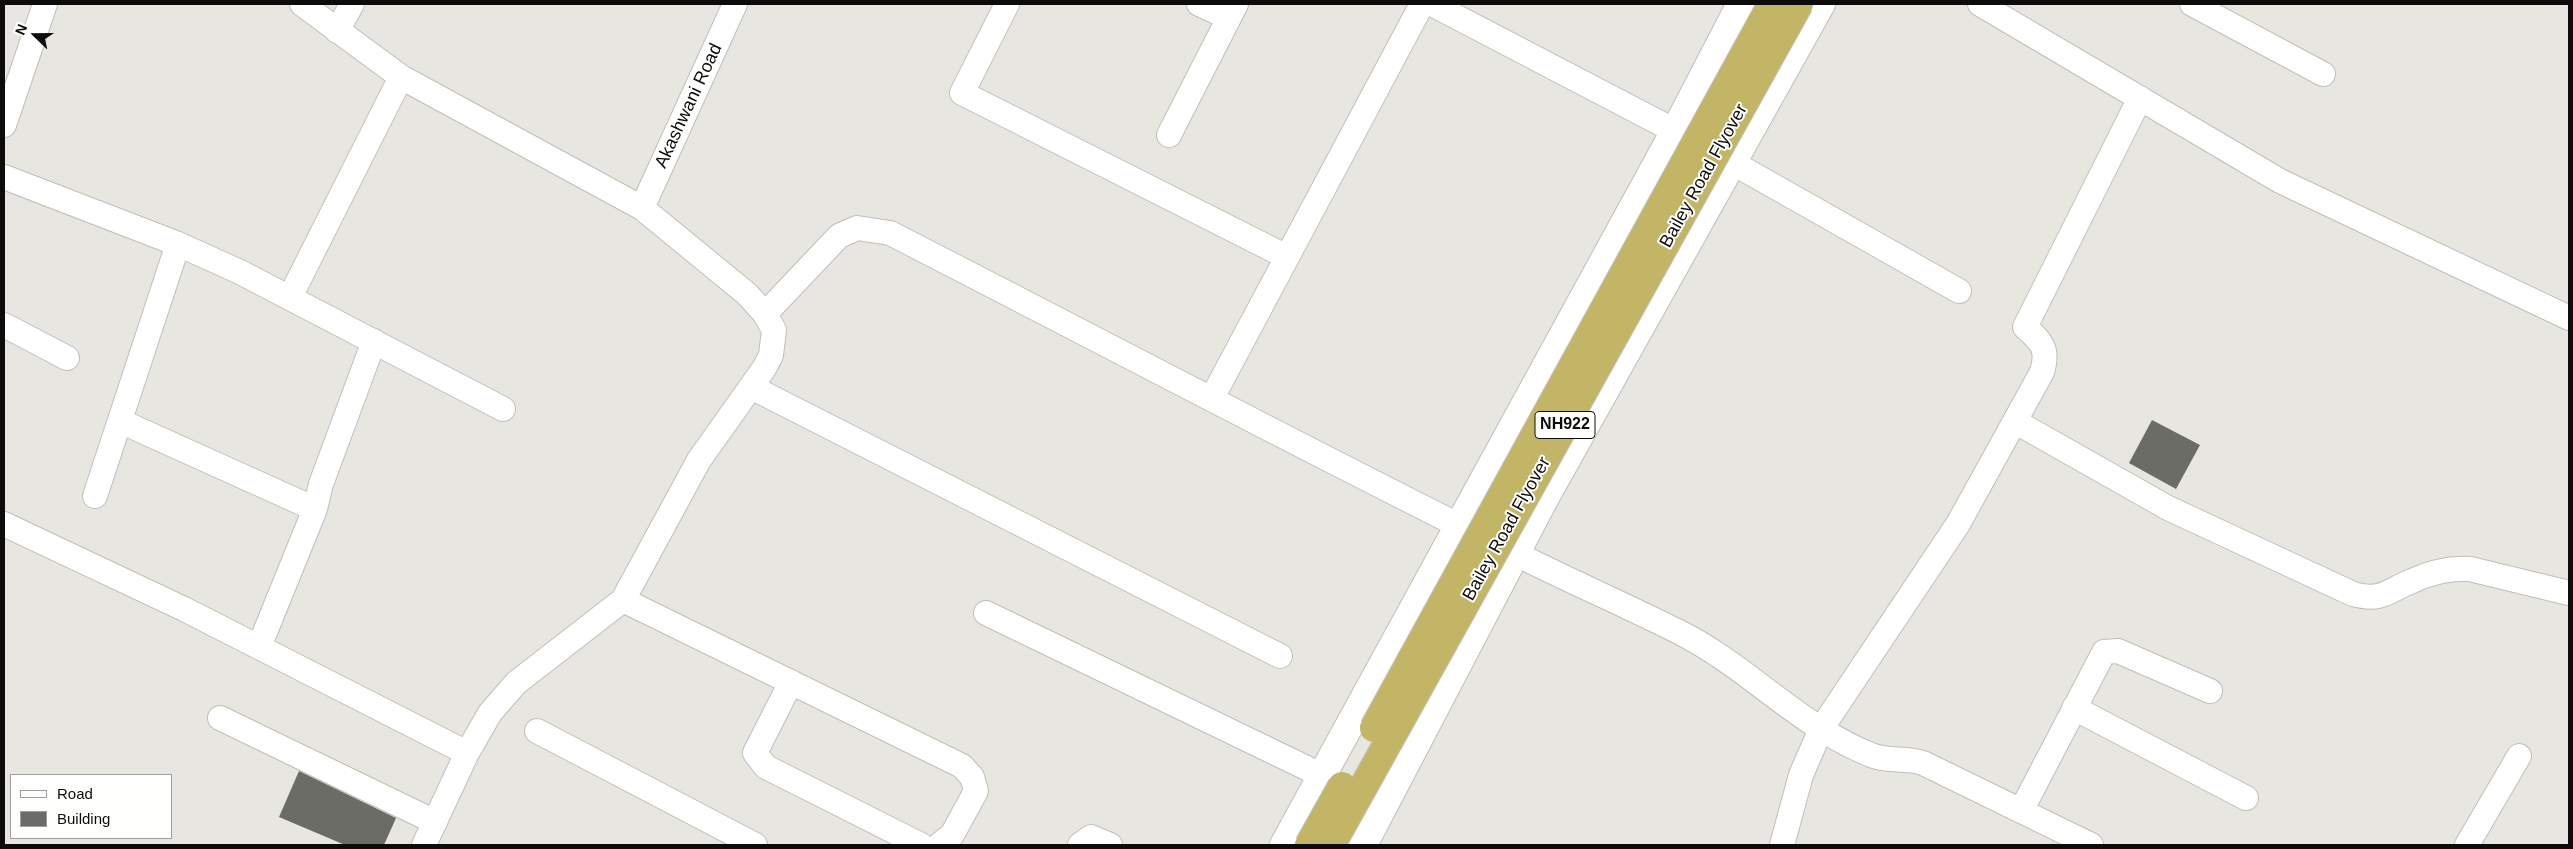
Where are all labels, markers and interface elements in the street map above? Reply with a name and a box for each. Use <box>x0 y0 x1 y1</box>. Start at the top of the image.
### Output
north arrow <box>10 10 60 60</box>
text: N <box>12 22 30 37</box>
street label: Akashwani Road <box>651 40 727 172</box>
street label: Bailey Road Flyover <box>1656 100 1752 252</box>
road number: NH922 <box>1535 412 1595 438</box>
street label: Bailey Road Flyover <box>1459 453 1555 605</box>
legend <box>10 774 172 839</box>
text: Road <box>57 785 93 802</box>
text: Building <box>57 810 110 827</box>

